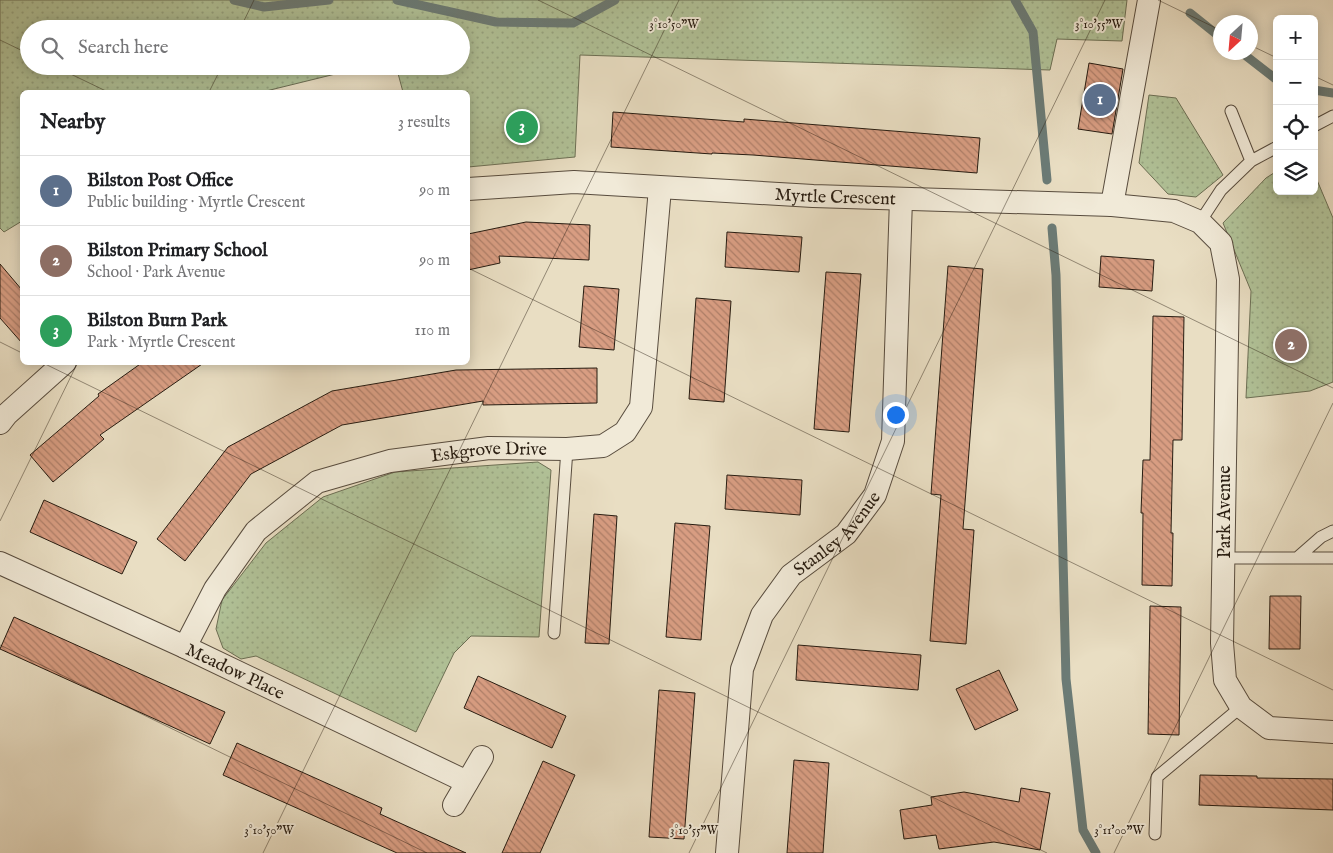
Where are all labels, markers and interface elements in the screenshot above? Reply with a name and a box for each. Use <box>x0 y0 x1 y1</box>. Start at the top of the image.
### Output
north arrow <box>1213 15 1258 60</box>
map controls <box>1273 15 1318 195</box>
button: + <box>1273 15 1318 60</box>
text: 3°10'50"W <box>649 17 699 32</box>
text: 3°10'55"W <box>1075 17 1124 32</box>
search box <box>20 20 470 75</box>
icon: search <box>38 34 66 62</box>
text: Search here <box>78 36 169 60</box>
button: − <box>1273 60 1318 105</box>
pin: 1 <box>1084 81 1116 119</box>
button: locate <box>1273 105 1318 150</box>
pin: 3 <box>506 108 538 146</box>
text: Nearby <box>40 109 105 136</box>
text: 3 results <box>398 113 450 133</box>
button: layers <box>1273 150 1318 195</box>
text: Bilston Post Office <box>87 169 233 193</box>
text: 1 <box>53 181 59 201</box>
text: 90 m <box>419 181 450 201</box>
street label: Myrtle Crescent <box>774 184 896 211</box>
text: Public building · Myrtle Crescent <box>87 193 305 213</box>
text: Bilston Primary School <box>87 239 267 263</box>
text: 2 <box>52 251 60 271</box>
text: 90 m <box>419 251 450 271</box>
text: School · Park Avenue <box>87 263 225 283</box>
text: Bilston Burn Park <box>87 309 227 333</box>
text: 3 <box>53 321 59 341</box>
text: 110 m <box>414 321 450 341</box>
pin: 2 <box>1275 326 1307 364</box>
text: Park · Myrtle Crescent <box>87 333 235 353</box>
your location <box>883 402 909 428</box>
street label: Eskgrove Drive <box>430 437 547 469</box>
street label: Park Avenue <box>1214 465 1237 559</box>
street label: Stanley Avenue <box>789 487 887 582</box>
street label: Meadow Place <box>182 639 288 706</box>
text: 3°10'50"W <box>244 823 294 838</box>
text: 3°10'55"W <box>670 823 719 838</box>
text: 3°11'00"W <box>1094 823 1144 838</box>

